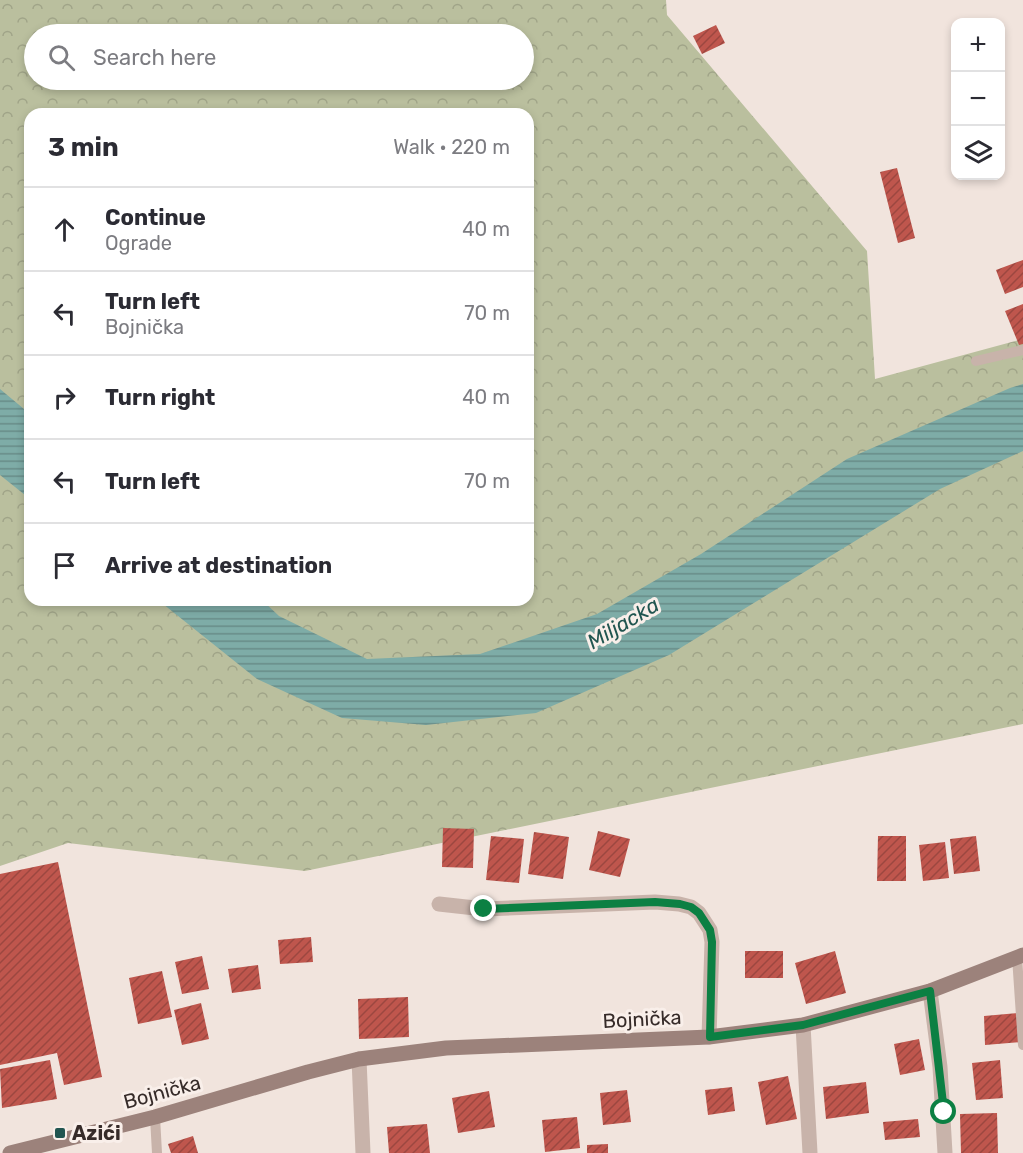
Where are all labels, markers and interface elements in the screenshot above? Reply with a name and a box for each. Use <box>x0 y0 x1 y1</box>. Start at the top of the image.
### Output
map controls <box>951 18 1005 180</box>
button: + <box>951 18 1005 72</box>
search box <box>24 24 534 90</box>
icon: search <box>45 41 78 74</box>
text: Search here <box>93 44 216 71</box>
button: − <box>951 72 1005 126</box>
button: layers <box>951 126 1005 180</box>
text: 3 min <box>48 132 119 163</box>
text: Walk · 220 m <box>393 135 510 159</box>
text: Continue <box>105 204 206 231</box>
icon: ahead <box>48 213 81 246</box>
text: 40 m <box>462 217 510 241</box>
text: Ograde <box>105 231 172 255</box>
text: Turn left <box>105 288 200 315</box>
icon: left <box>48 297 81 330</box>
text: 70 m <box>464 301 510 325</box>
text: Bojnička <box>105 315 184 339</box>
icon: right <box>48 381 81 414</box>
text: Turn right <box>105 384 215 411</box>
text: 40 m <box>462 385 510 409</box>
icon: left <box>48 465 81 498</box>
text: Turn left <box>105 468 200 495</box>
text: 70 m <box>464 469 510 493</box>
icon: arrive <box>48 549 81 582</box>
text: Arrive at destination <box>105 552 332 579</box>
water label: Miljacka <box>583 592 663 654</box>
route end <box>470 895 496 921</box>
street label: Bojnička <box>602 1005 682 1033</box>
street label: Bojnička <box>121 1070 203 1114</box>
route start <box>930 1098 956 1124</box>
place label: Azići <box>72 1121 121 1145</box>
marker: Azići <box>53 1126 67 1140</box>

